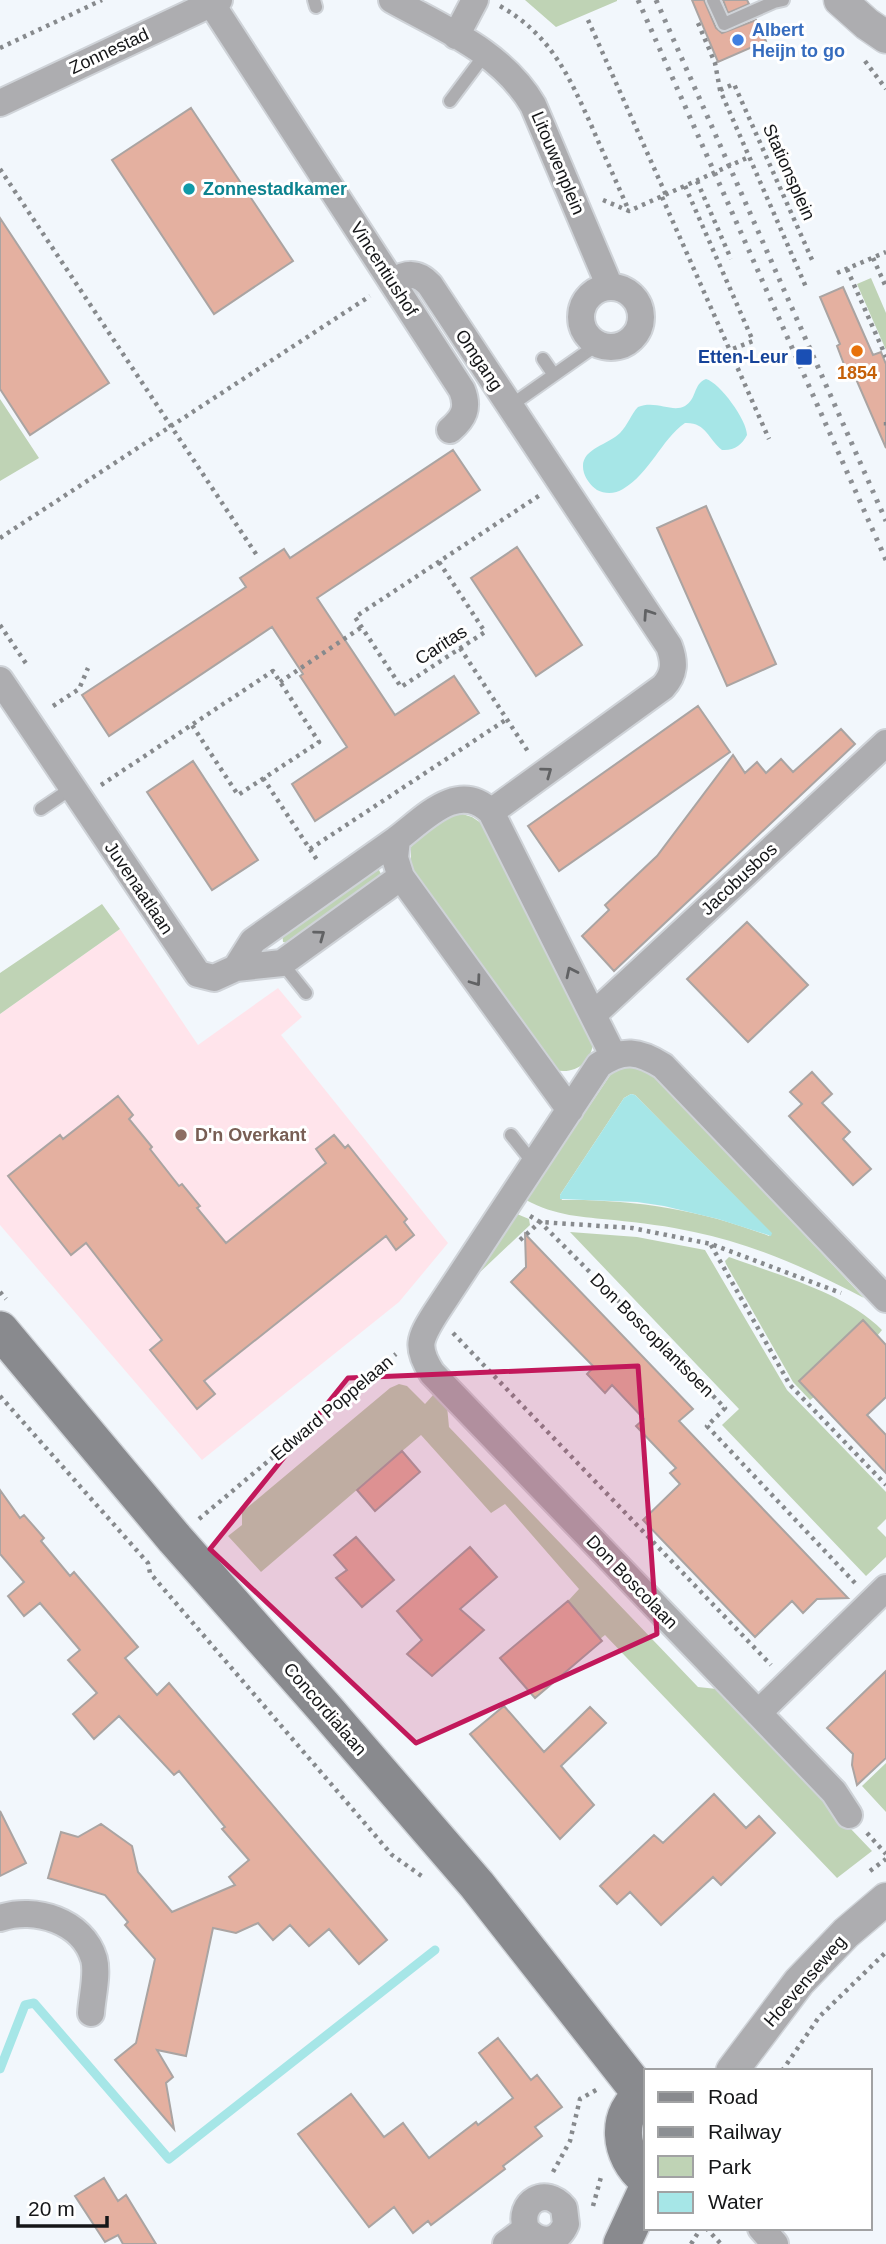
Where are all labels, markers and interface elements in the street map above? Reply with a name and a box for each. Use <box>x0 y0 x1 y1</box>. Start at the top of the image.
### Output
place label: Albert Heijn to go <box>752 20 845 61</box>
street label: Zonnestad <box>66 24 152 78</box>
marker: Albert Heijn to go <box>730 32 746 48</box>
street label: Litouwenplein <box>527 108 589 218</box>
street label: Stationsplein <box>759 121 819 223</box>
place label: Zonnestadkamer <box>203 179 347 199</box>
marker: Zonnestadkamer <box>181 181 197 197</box>
street label: Vincentiushof <box>346 218 422 320</box>
street label: Omgang <box>451 326 507 394</box>
marker: 1854 <box>849 343 865 359</box>
place label: Etten-Leur <box>698 347 788 367</box>
marker: Etten-Leur <box>794 347 814 367</box>
place label: 1854 <box>837 363 877 383</box>
one-way arrow <box>644 609 657 622</box>
street label: Caritas <box>412 621 470 669</box>
one-way arrow <box>539 767 552 780</box>
street label: Juvenaatlaan <box>101 838 177 938</box>
street label: Jacobusbos <box>697 839 781 919</box>
one-way arrow <box>312 931 325 943</box>
one-way arrow <box>566 967 580 979</box>
one-way arrow <box>468 973 480 986</box>
place label: D'n Overkant <box>195 1125 306 1145</box>
marker: D'n Overkant <box>173 1127 189 1143</box>
street label: Don Boscoplantsoen <box>586 1269 718 1401</box>
street label: Edward Poppelaan <box>267 1351 397 1465</box>
street label: Don Boscolaan <box>582 1531 682 1633</box>
street label: Concordialaan <box>279 1659 371 1759</box>
street label: Hoevenseweg <box>760 1931 850 2031</box>
legend <box>644 2069 872 2230</box>
text: Road <box>708 2085 758 2108</box>
text: Railway <box>708 2120 782 2143</box>
text: Park <box>708 2155 752 2178</box>
scale bar <box>18 2184 107 2228</box>
text: Water <box>708 2190 763 2213</box>
text: 20 m <box>28 2197 75 2220</box>

